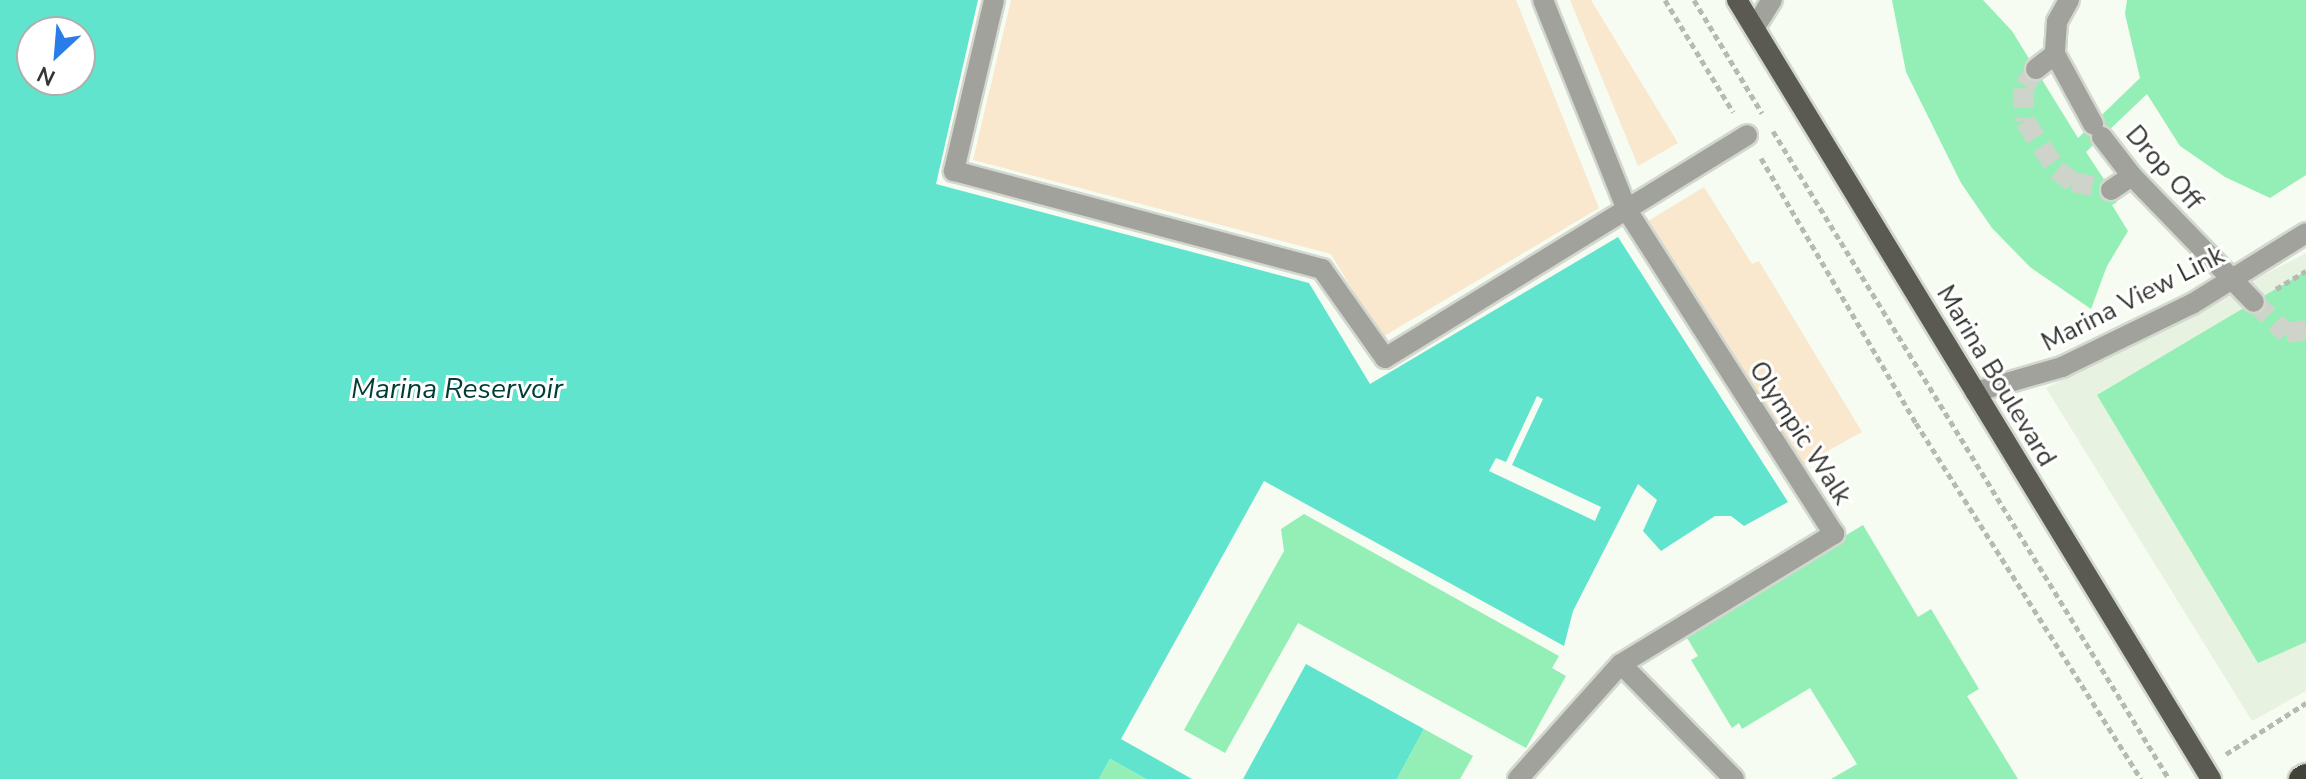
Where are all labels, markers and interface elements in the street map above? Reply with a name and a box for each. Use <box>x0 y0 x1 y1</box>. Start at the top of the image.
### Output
north arrow <box>16 16 96 96</box>
text: N <box>32 59 60 93</box>
street label: Drop Off <box>2119 119 2209 217</box>
street label: Marina View Link <box>2037 240 2229 358</box>
street label: Marina Boulevard <box>1930 280 2062 472</box>
street label: Olympic Walk <box>1742 356 1858 510</box>
water label: Marina Reservoir <box>351 372 563 406</box>

